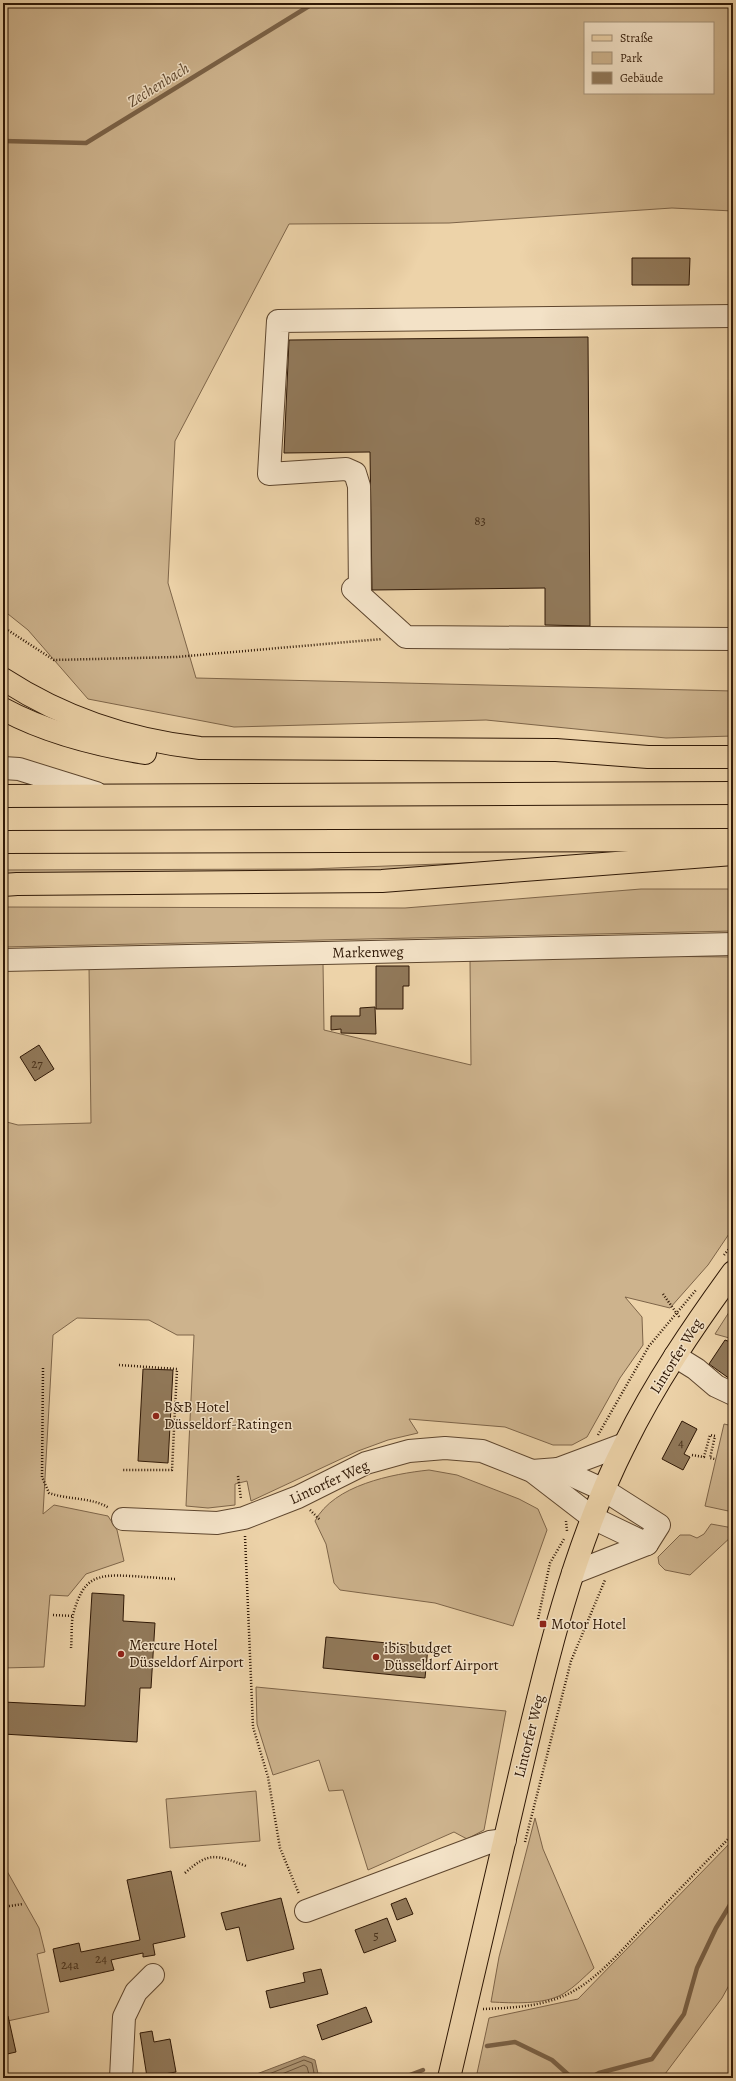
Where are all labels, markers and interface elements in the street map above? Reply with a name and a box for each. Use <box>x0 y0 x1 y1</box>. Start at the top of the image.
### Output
legend <box>584 22 714 94</box>
text: Straße <box>620 30 653 46</box>
text: Park <box>620 50 643 66</box>
water label: Zechenbach <box>123 57 194 112</box>
text: Gebäude <box>620 70 663 86</box>
house number: 83 <box>474 512 486 529</box>
street label: Markenweg <box>332 941 404 963</box>
house number: 27 <box>31 1055 43 1072</box>
street label: Lintorfer Weg <box>645 1314 707 1397</box>
place label: B&B Hotel Düsseldorf-Ratingen <box>164 1397 292 1434</box>
marker: B&B Hotel Düsseldorf-Ratingen <box>151 1411 161 1421</box>
house number: 4 <box>678 1434 684 1451</box>
street label: Lintorfer Weg <box>286 1455 372 1509</box>
place label: Motor Hotel <box>551 1614 626 1634</box>
marker: Motor Hotel <box>538 1619 548 1629</box>
place label: Mercure Hotel Düsseldorf Airport <box>129 1635 244 1672</box>
place label: ibis budget Düsseldorf Airport <box>384 1638 499 1675</box>
marker: Mercure Hotel Düsseldorf Airport <box>116 1649 126 1659</box>
marker: ibis budget Düsseldorf Airport <box>371 1652 381 1662</box>
street label: Lintorfer Weg <box>509 1692 549 1780</box>
house number: 5 <box>373 1927 379 1944</box>
house number: 24 <box>95 1950 107 1967</box>
house number: 24a <box>61 1956 79 1973</box>

